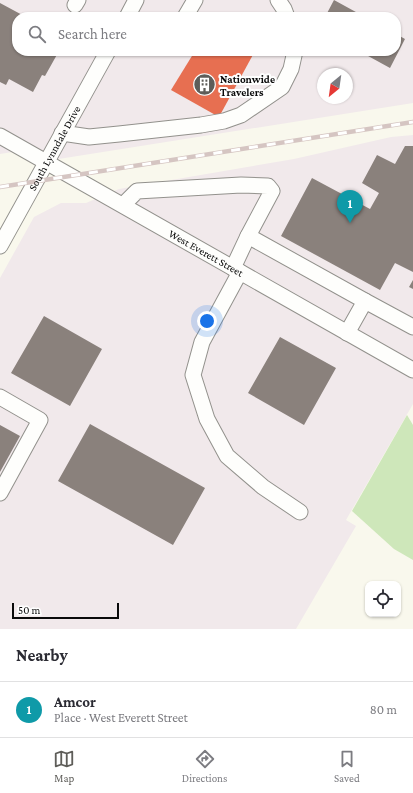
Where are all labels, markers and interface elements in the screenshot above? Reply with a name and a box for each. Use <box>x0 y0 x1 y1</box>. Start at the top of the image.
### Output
search box <box>12 12 401 56</box>
icon: search <box>26 23 48 45</box>
text: Search here <box>58 26 127 42</box>
north arrow <box>317 68 353 104</box>
building icon: Nationwide Travelers <box>192 72 218 98</box>
place label: Nationwide Travelers <box>220 73 275 98</box>
street label: South Lynndale Drive <box>26 103 83 192</box>
pin: 1 <box>337 190 363 223</box>
street label: West Everett Street <box>167 227 246 279</box>
your location <box>197 311 217 331</box>
map controls <box>365 581 401 617</box>
button: locate <box>365 581 401 617</box>
scale bar <box>12 601 119 620</box>
text: 50 m <box>18 604 40 616</box>
text: Nearby <box>16 646 68 665</box>
text: Amcor <box>54 694 96 710</box>
text: 1 <box>27 702 31 717</box>
text: 80 m <box>370 702 397 717</box>
text: Place · West Everett Street <box>54 710 188 725</box>
tab: Map <box>53 748 75 784</box>
tab: Directions <box>182 748 227 784</box>
tab: Saved <box>334 748 360 784</box>

